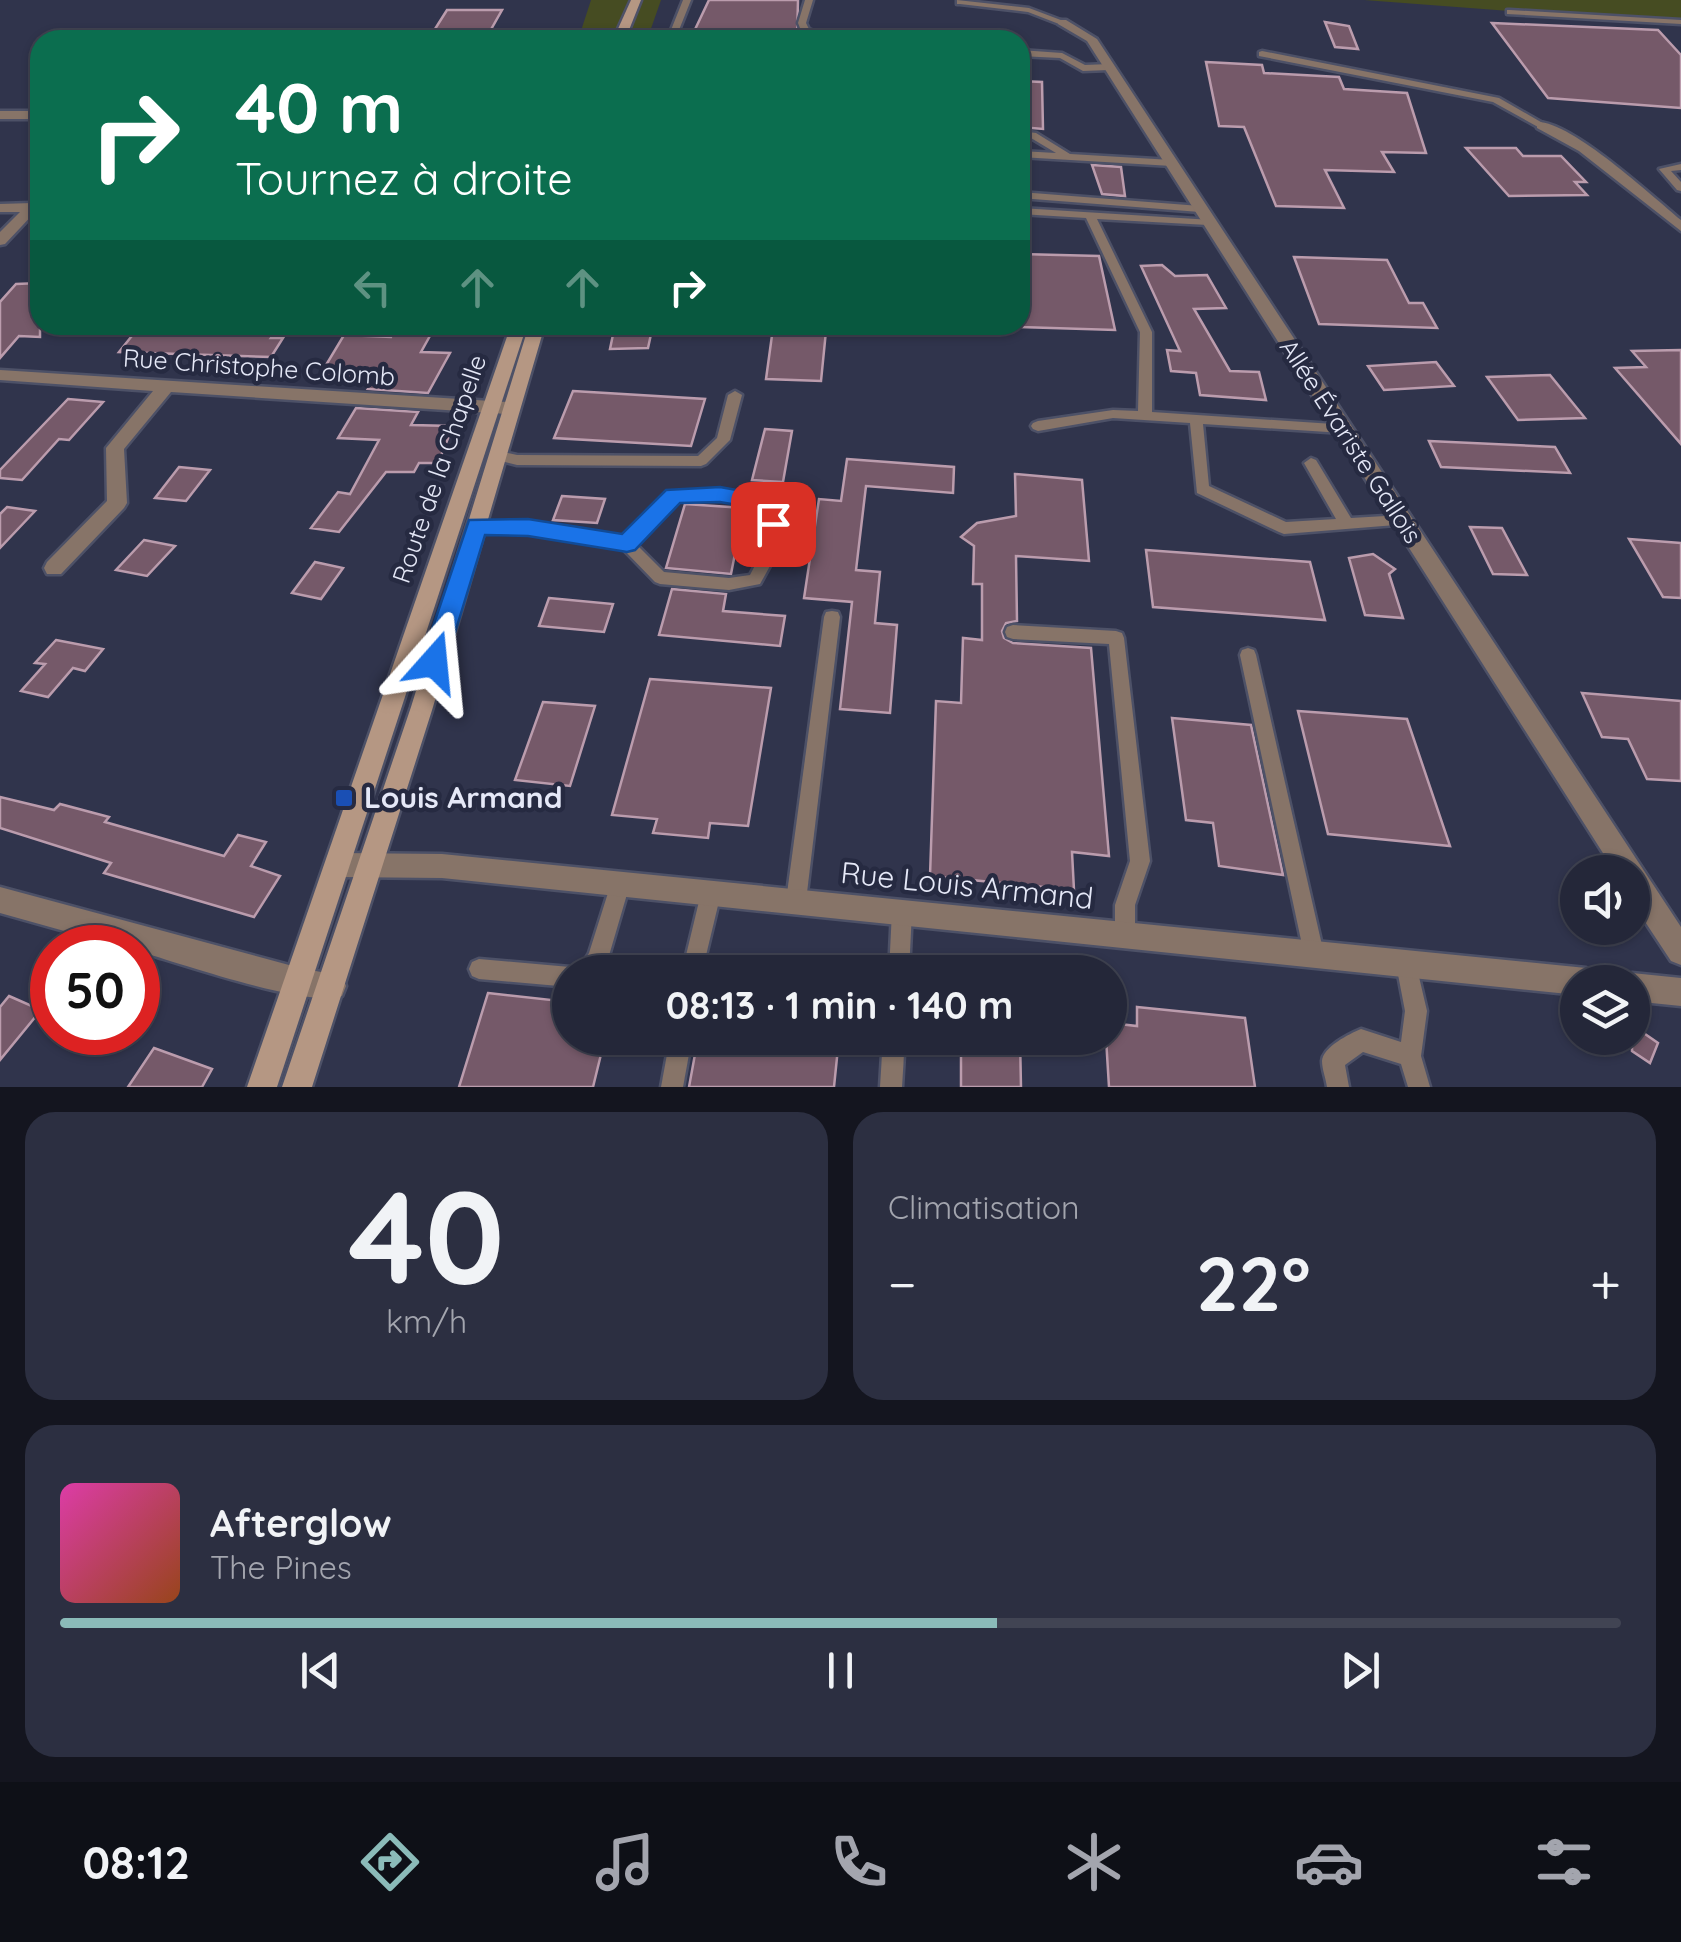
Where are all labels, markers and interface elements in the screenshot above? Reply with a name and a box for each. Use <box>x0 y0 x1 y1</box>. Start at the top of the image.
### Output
text: 40 m <box>235 63 403 151</box>
icon: right <box>70 70 200 200</box>
text: Tournez à droite <box>235 150 573 206</box>
icon: left <box>345 260 400 315</box>
icon: ahead <box>450 260 505 315</box>
icon: ahead <box>555 260 610 315</box>
icon: right <box>660 260 715 315</box>
street label: Allée Évariste Gallois <box>1274 333 1429 549</box>
street label: Rue Christophe Colomb <box>122 342 396 391</box>
street label: Route de la Chapelle <box>385 351 492 587</box>
pin <box>731 482 816 567</box>
icon: arrive <box>746 497 801 552</box>
position arrow <box>382 610 486 714</box>
place label: Louis Armand <box>364 778 563 816</box>
marker: Louis Armand <box>333 787 355 809</box>
street label: Rue Louis Armand <box>839 853 1095 917</box>
map controls <box>1560 855 1650 1055</box>
button: sound <box>1560 855 1650 945</box>
speed limit sign: 50 <box>30 925 160 1055</box>
button: layers <box>1560 965 1650 1055</box>
text: 08:13 · 1 min · 140 m <box>666 981 1013 1029</box>
text: 40 <box>348 1154 505 1317</box>
text: Climatisation <box>888 1187 1080 1227</box>
text: 22° <box>1196 1236 1311 1330</box>
text: − <box>888 1249 917 1318</box>
text: + <box>1590 1249 1621 1318</box>
text: km/h <box>386 1301 467 1341</box>
text: Afterglow <box>210 1499 392 1547</box>
text: The Pines <box>210 1547 352 1587</box>
icon: previous <box>293 1643 348 1698</box>
icon: pause <box>813 1643 868 1698</box>
icon: next <box>1333 1643 1388 1698</box>
icon: directions <box>355 1827 425 1897</box>
icon: music <box>590 1827 660 1897</box>
icon: phone <box>824 1827 894 1897</box>
icon: climate <box>1059 1827 1129 1897</box>
icon: car <box>1294 1827 1364 1897</box>
icon: filters <box>1529 1827 1599 1897</box>
text: 08:12 <box>82 1834 190 1890</box>

